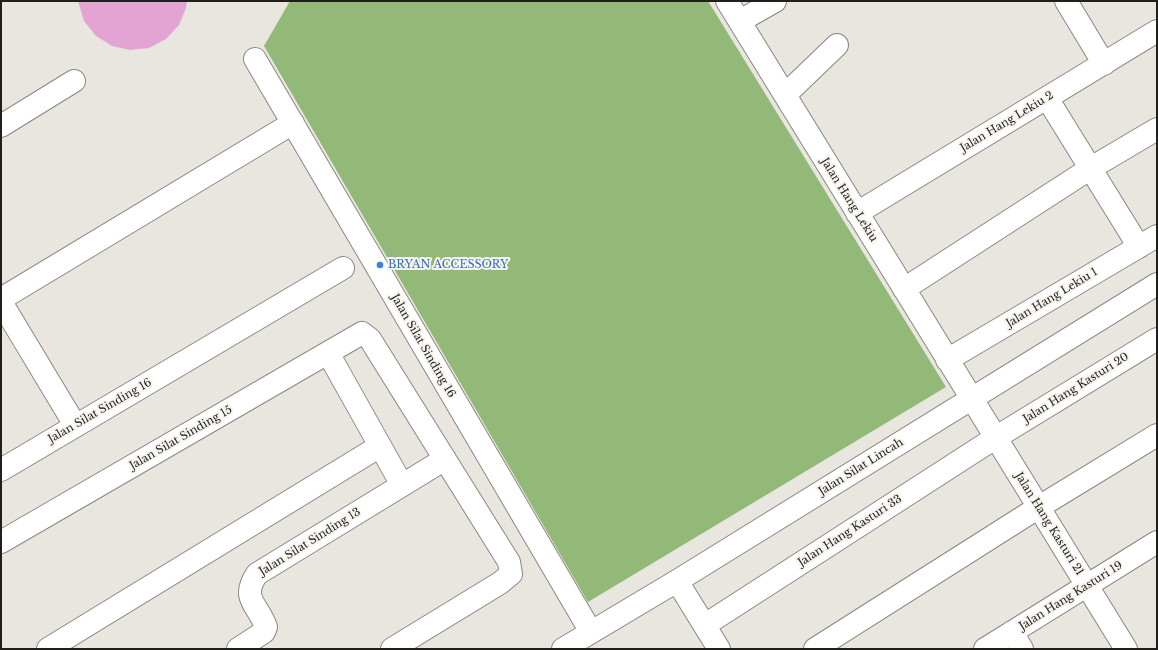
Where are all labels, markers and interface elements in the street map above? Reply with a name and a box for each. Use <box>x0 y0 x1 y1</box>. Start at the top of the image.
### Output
street label: Jalan Hang Lekiu 2 <box>958 89 1056 155</box>
street label: Jalan Hang Lekiu <box>818 156 880 244</box>
place label: BRYAN ACCESSORY <box>388 258 508 272</box>
marker: BRYAN ACCESSORY <box>375 260 385 270</box>
street label: Jalan Hang Lekiu 1 <box>1004 265 1100 331</box>
street label: Jalan Silat Sinding 16 <box>388 292 458 400</box>
street label: Jalan Hang Kasturi 20 <box>1021 350 1131 426</box>
street label: Jalan Silat Sinding 16 <box>46 376 154 446</box>
street label: Jalan Silat Sinding 15 <box>127 403 235 473</box>
street label: Jalan Silat Lincah <box>816 436 906 498</box>
street label: Jalan Hang Kasturi 21 <box>1012 470 1086 578</box>
street label: Jalan Hang Kasturi 33 <box>796 493 904 569</box>
street label: Jalan Silat Sinding 13 <box>257 505 363 579</box>
street label: Jalan Hang Kasturi 19 <box>1017 559 1125 633</box>

